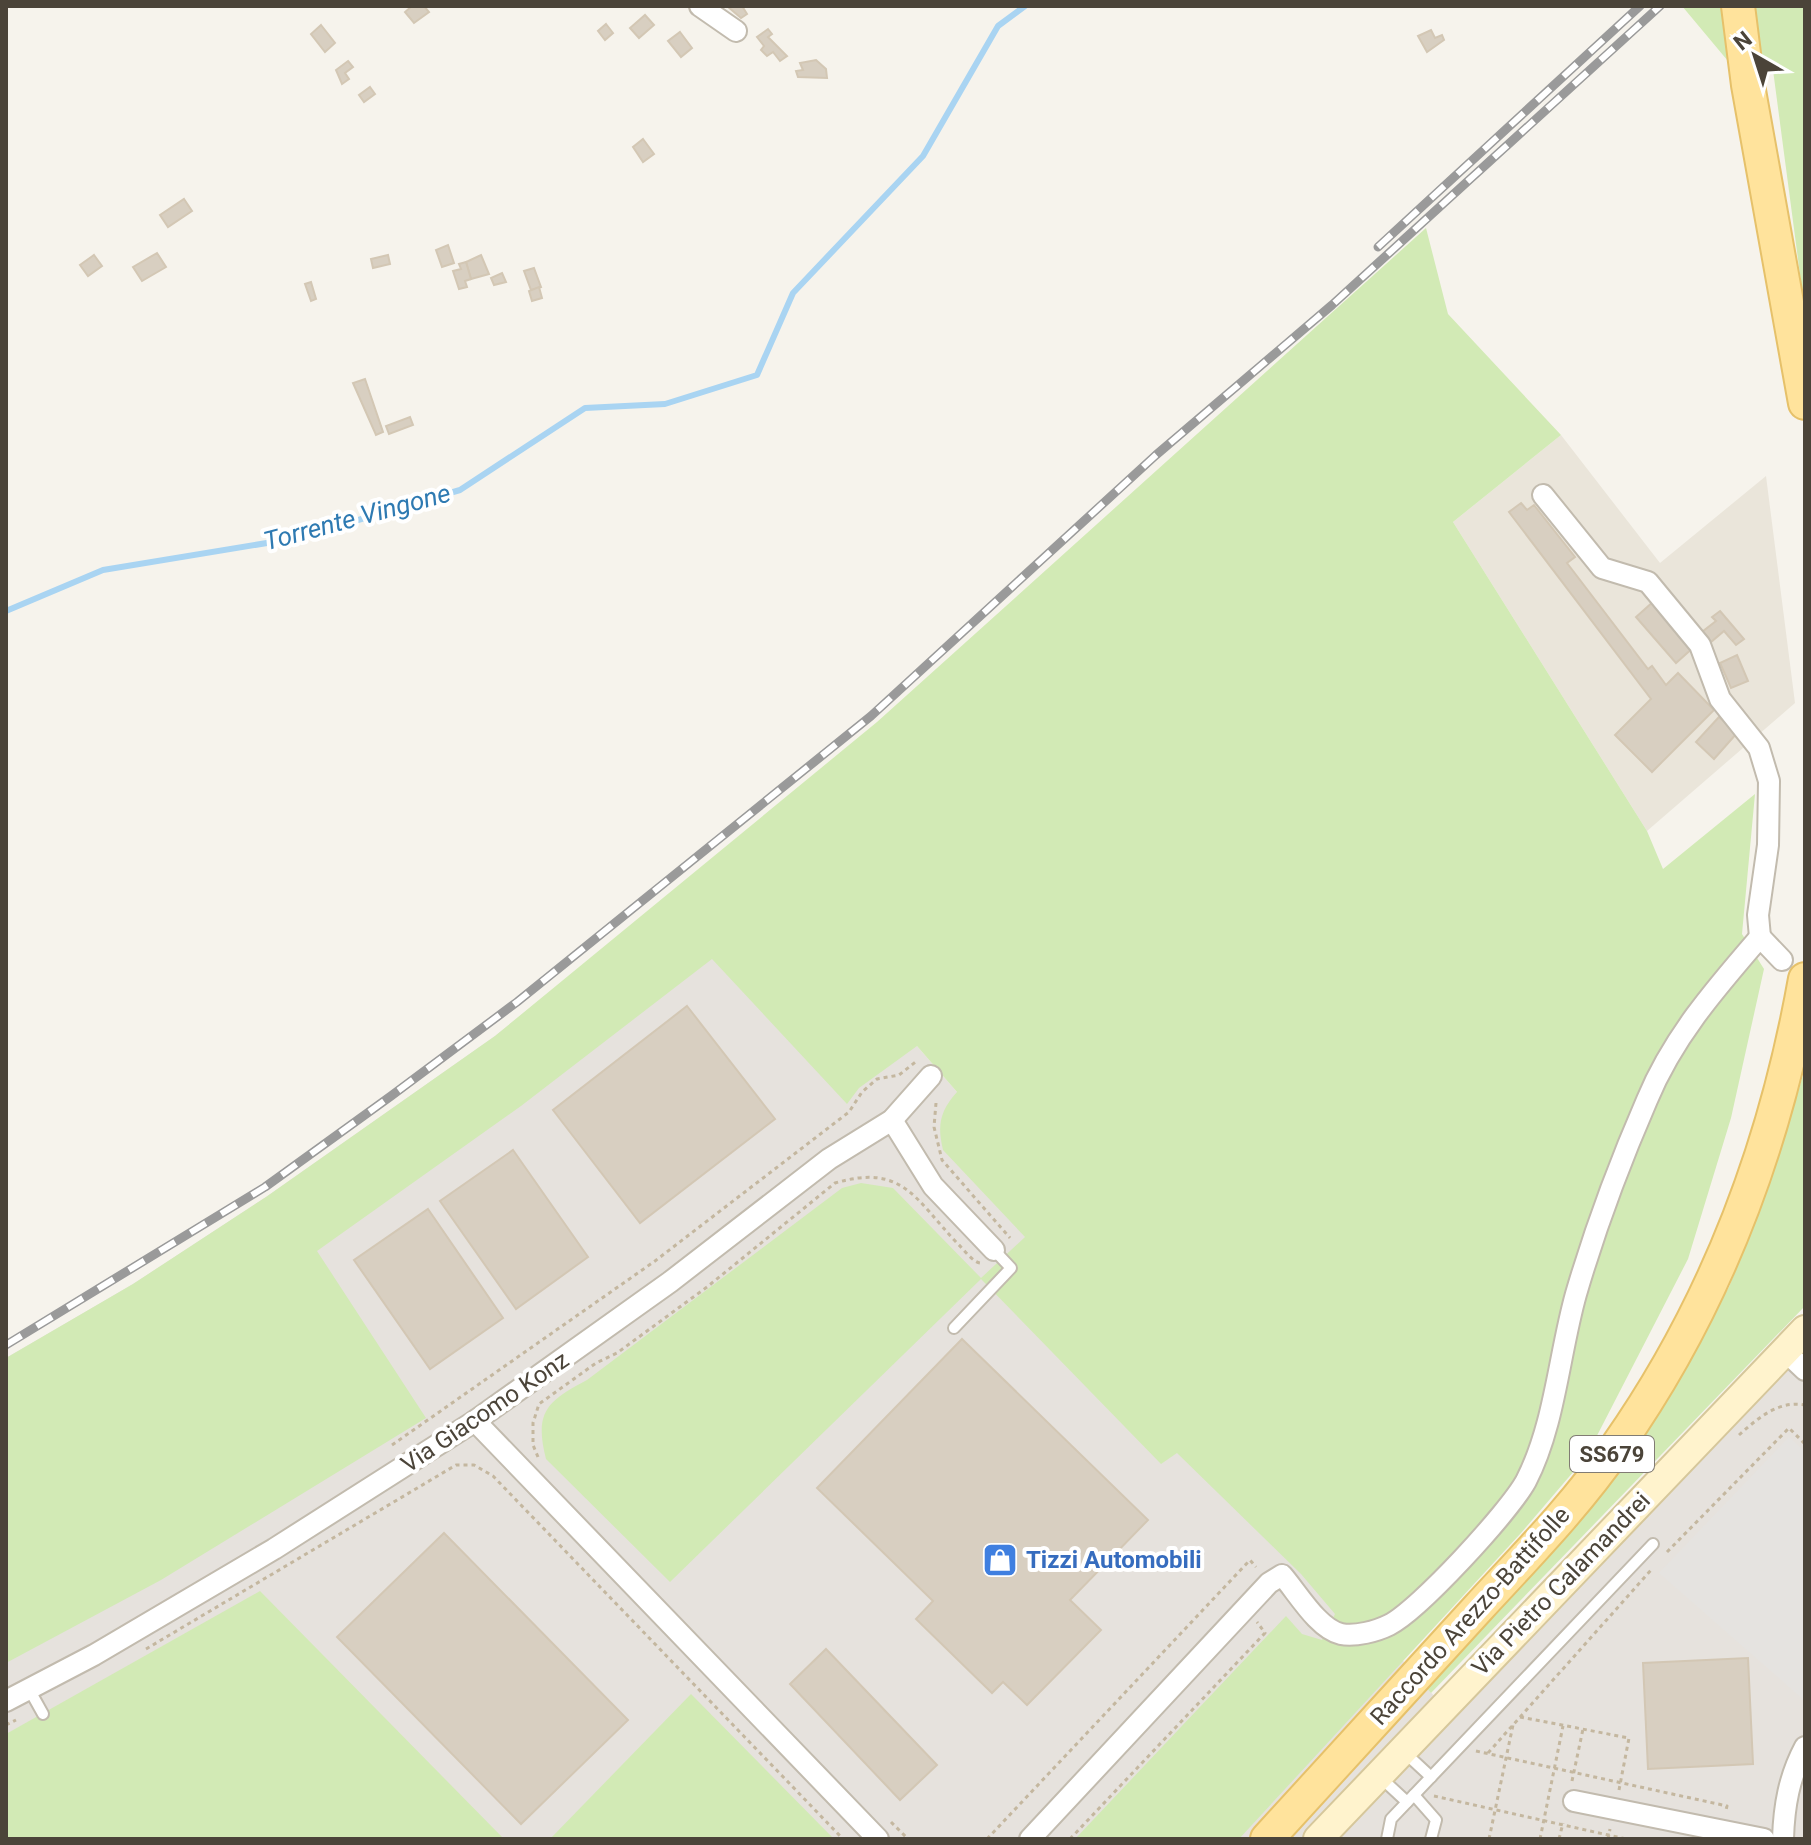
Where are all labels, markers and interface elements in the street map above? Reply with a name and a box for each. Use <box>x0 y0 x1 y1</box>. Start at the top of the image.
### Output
north arrow <box>1715 16 1795 96</box>
text: N <box>1729 26 1757 55</box>
water label: Torrente Vingone <box>260 478 454 556</box>
street label: Via Giacomo Konz <box>396 1346 574 1478</box>
road number: SS679 <box>1570 1436 1654 1472</box>
street label: Via Pietro Calamandrei <box>1466 1486 1656 1682</box>
street label: Raccordo Arezzo-Battifolle <box>1365 1501 1575 1731</box>
shop icon: Tizzi Automobili <box>981 1541 1019 1579</box>
place label: Tizzi Automobili <box>1026 1546 1202 1574</box>

